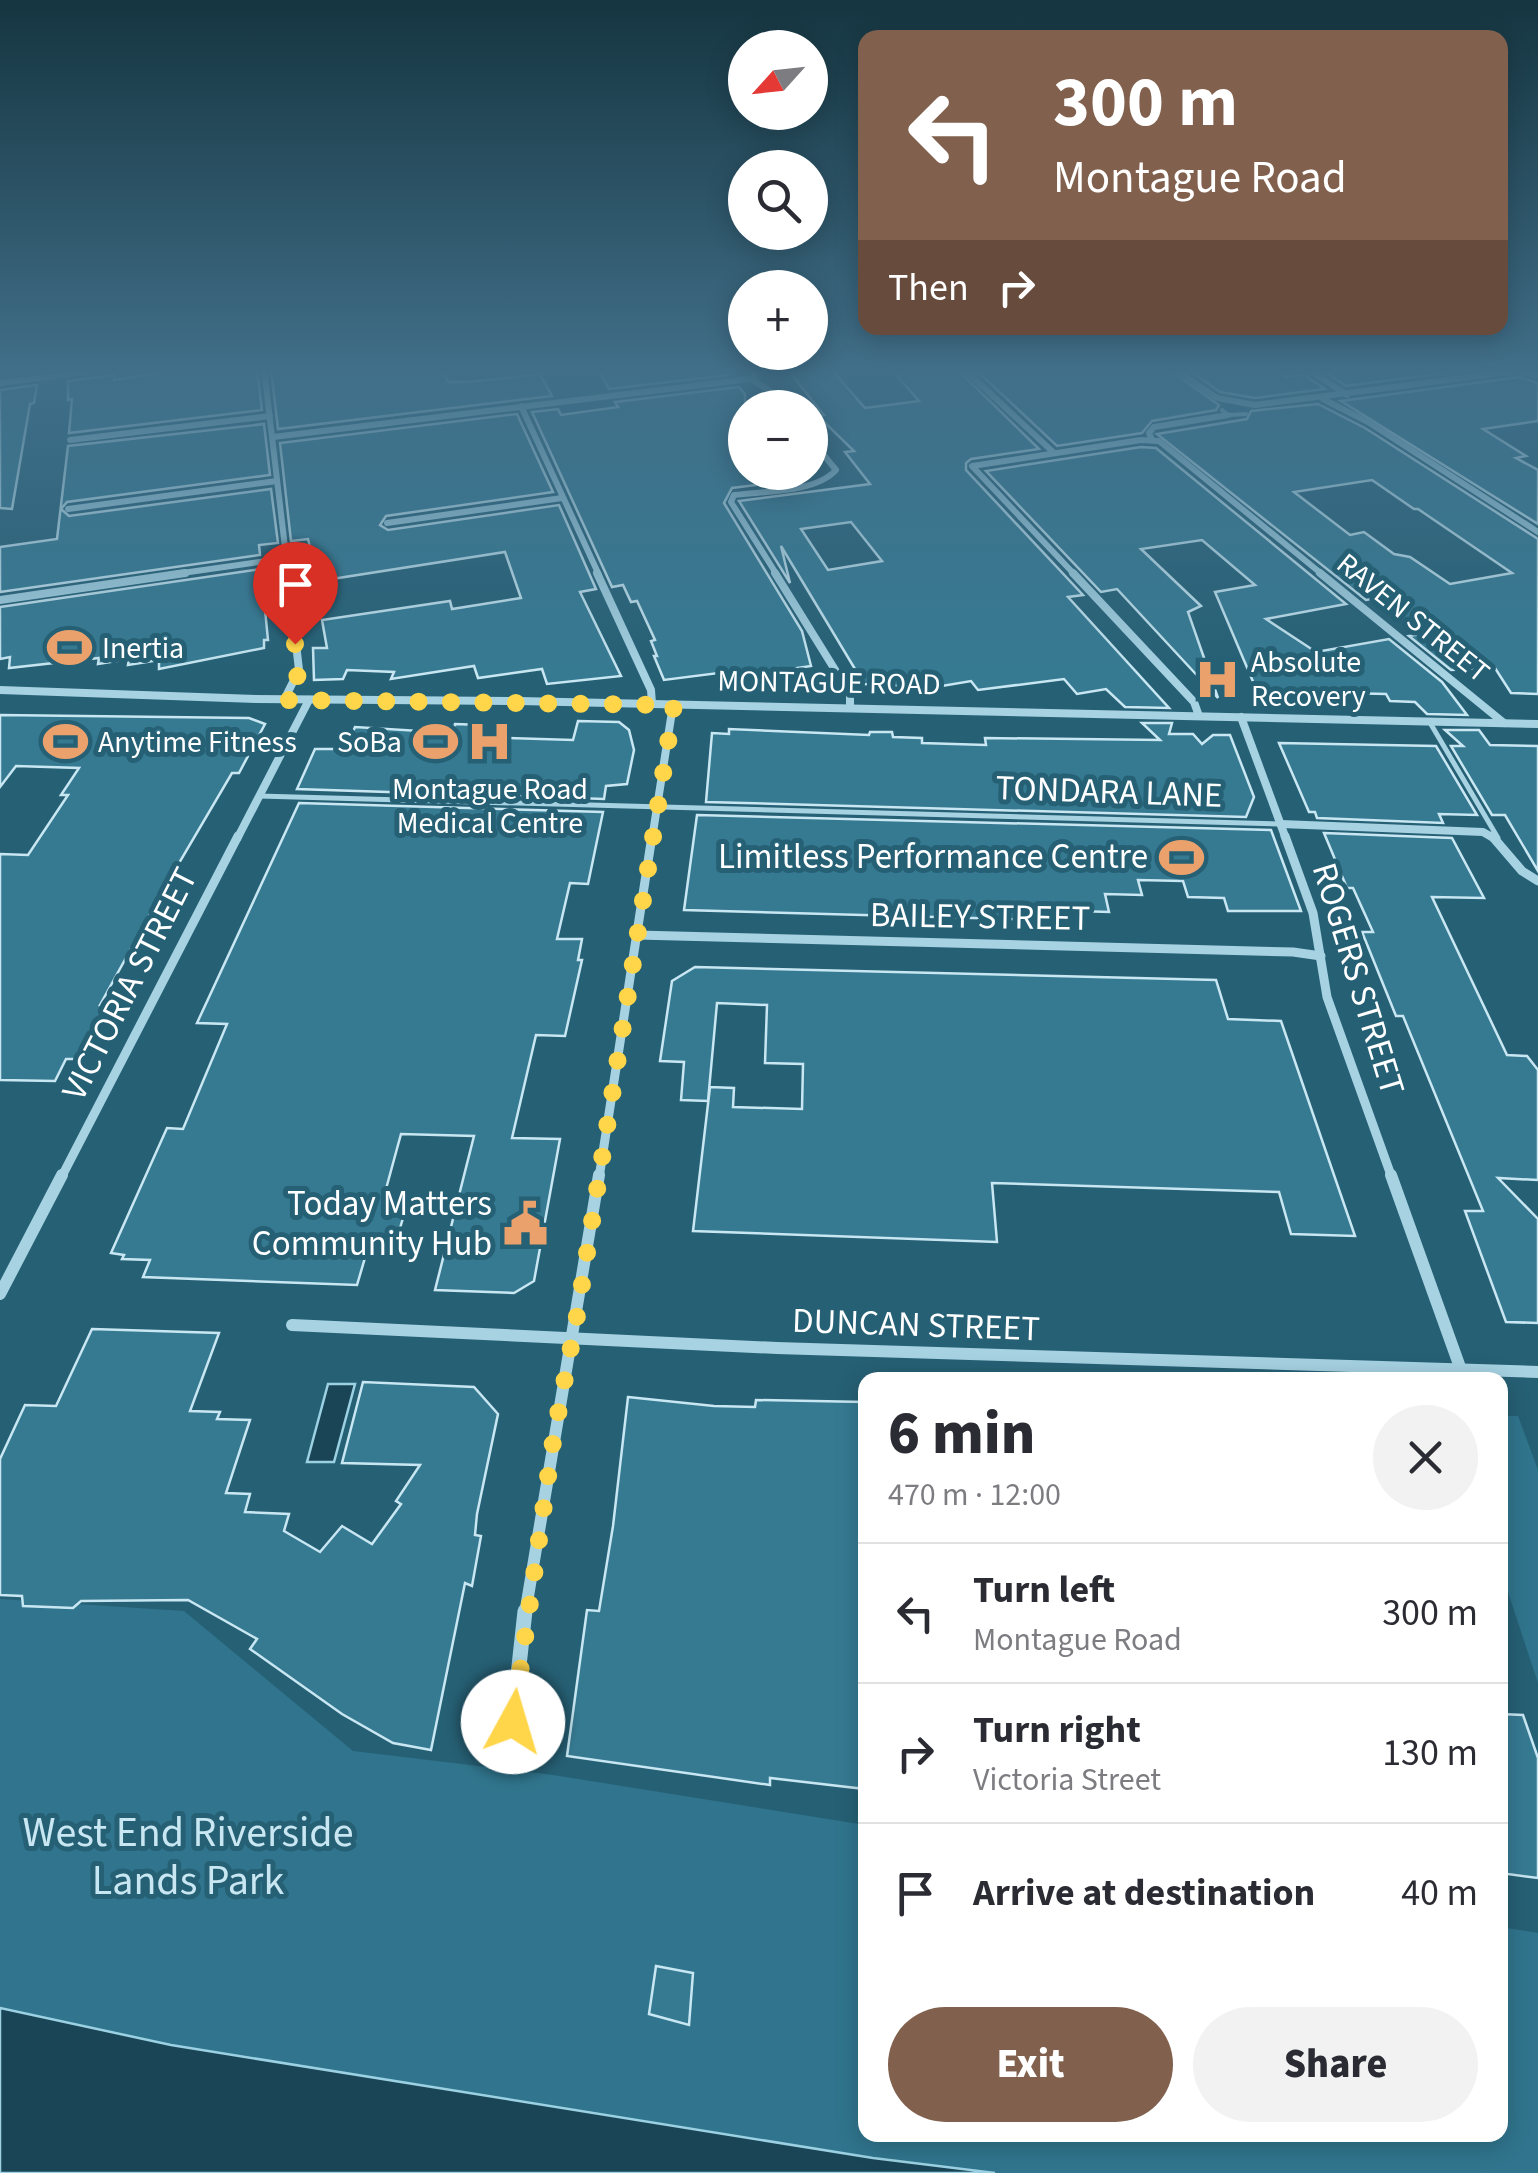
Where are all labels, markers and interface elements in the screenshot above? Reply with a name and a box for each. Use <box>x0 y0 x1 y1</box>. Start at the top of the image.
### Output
north arrow <box>728 30 828 130</box>
map controls <box>728 30 828 490</box>
text: 300 m <box>1053 53 1238 153</box>
icon: left <box>888 70 1018 200</box>
text: Montague Road <box>1053 146 1347 210</box>
button: search <box>728 150 828 250</box>
icon: right <box>989 260 1044 315</box>
text: Then <box>888 261 969 315</box>
button: + <box>728 270 828 370</box>
button: − <box>728 390 828 490</box>
pin <box>253 542 338 645</box>
street label: RAVEN STREET <box>1327 543 1499 693</box>
icon: arrive <box>268 557 323 612</box>
sports icon: Inertia <box>45 624 93 672</box>
place label: Inertia <box>102 627 184 670</box>
place label: Absolute Recovery <box>1251 641 1366 718</box>
hospital icon: Absolute Recovery <box>1194 655 1242 703</box>
street label: MONTAGUE ROAD <box>717 660 941 706</box>
sports icon: Anytime Fitness <box>41 718 89 766</box>
sports icon: SoBa <box>411 718 459 766</box>
hospital icon: Montague Road Medical Centre <box>466 718 514 766</box>
place label: Anytime Fitness <box>98 721 297 764</box>
place label: SoBa <box>337 721 402 764</box>
street label: TONDARA LANE <box>995 763 1223 821</box>
place label: Montague Road Medical Centre <box>392 768 588 845</box>
place label: Limitless Performance Centre <box>718 832 1148 882</box>
sports icon: Limitless Performance Centre <box>1157 833 1205 881</box>
street label: ROGERS STREET <box>1299 857 1417 1101</box>
street label: VICTORIA STREET <box>50 859 210 1109</box>
street label: BAILEY STREET <box>869 890 1091 944</box>
place label: Today Matters Community Hub <box>252 1179 492 1269</box>
public building icon: Today Matters Community Hub <box>501 1200 549 1248</box>
street label: DUNCAN STREET <box>791 1296 1041 1354</box>
text: 6 min <box>888 1392 1035 1477</box>
button: close <box>1373 1405 1478 1510</box>
text: 470 m · 12:00 <box>888 1472 1061 1518</box>
text: Turn left <box>973 1563 1115 1617</box>
icon: left <box>888 1586 943 1641</box>
text: 300 m <box>1382 1586 1478 1640</box>
text: Montague Road <box>973 1617 1182 1663</box>
position arrow <box>461 1670 565 1774</box>
text: Turn right <box>973 1703 1141 1757</box>
icon: right <box>888 1726 943 1781</box>
text: 130 m <box>1382 1726 1478 1780</box>
text: Victoria Street <box>973 1757 1161 1803</box>
park label: West End Riverside Lands Park <box>22 1803 354 1911</box>
icon: arrive <box>888 1866 943 1921</box>
text: Arrive at destination <box>973 1866 1315 1920</box>
text: 40 m <box>1401 1866 1478 1920</box>
button: Exit <box>888 2007 1173 2122</box>
button: Share <box>1193 2007 1478 2122</box>

